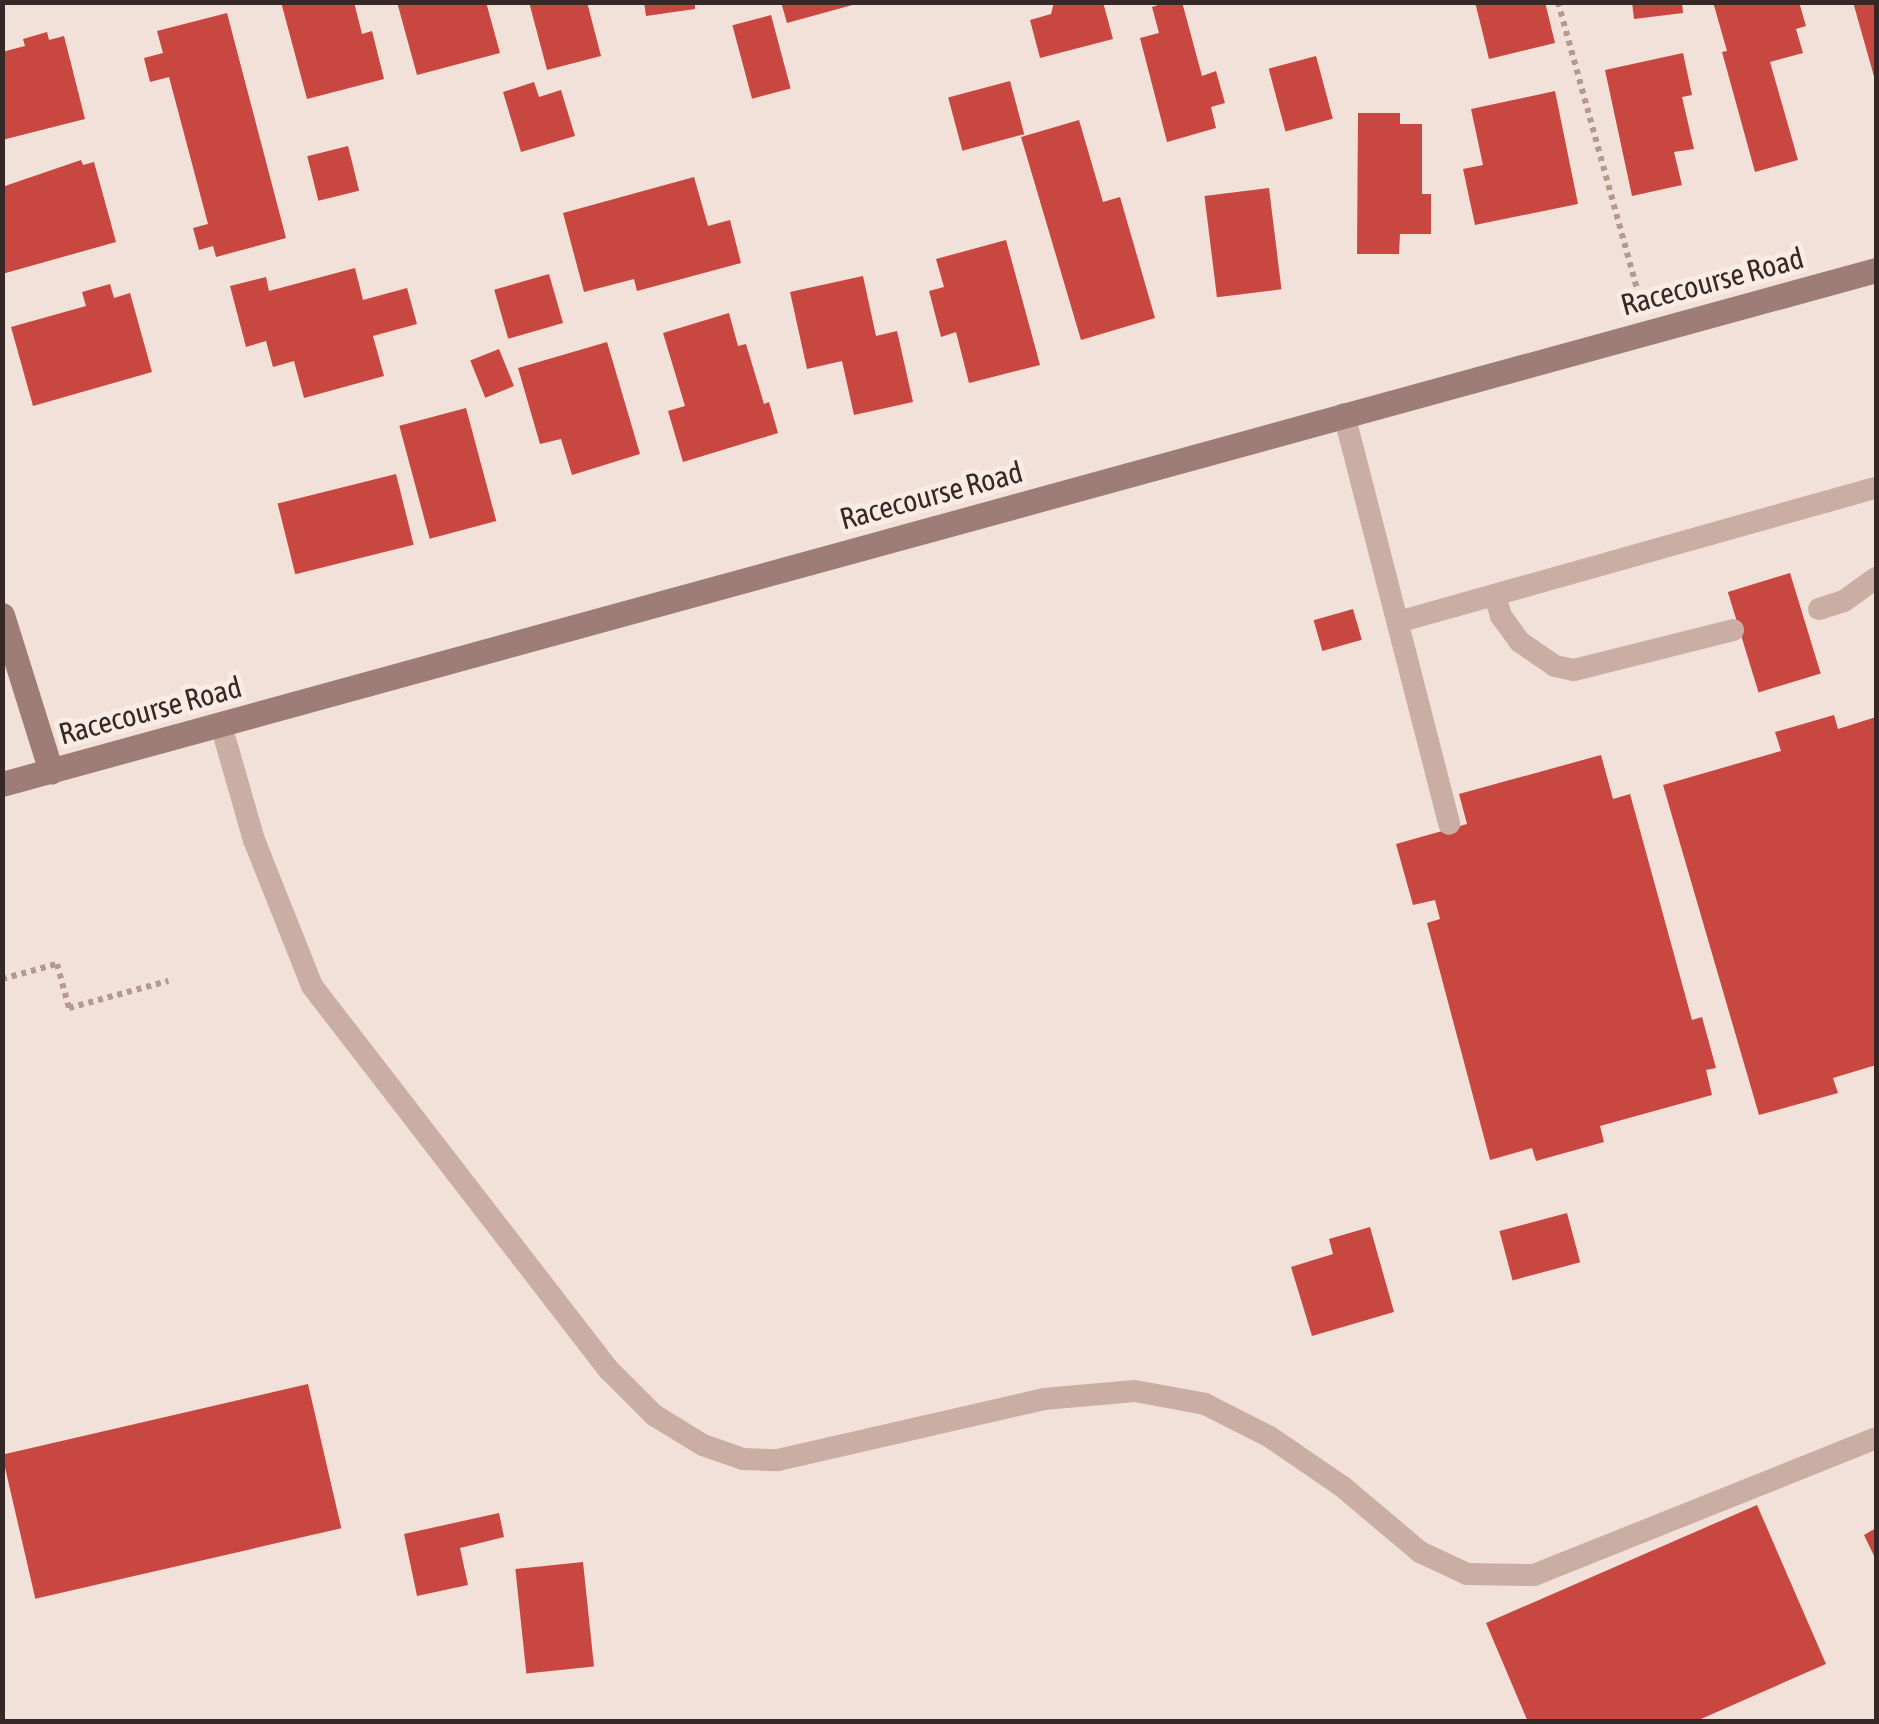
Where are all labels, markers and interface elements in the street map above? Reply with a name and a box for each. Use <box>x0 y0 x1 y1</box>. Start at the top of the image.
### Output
street label: Racecourse Road <box>1617 239 1807 323</box>
street label: Racecourse Road <box>836 453 1026 537</box>
street label: Racecourse Road <box>55 668 245 752</box>

